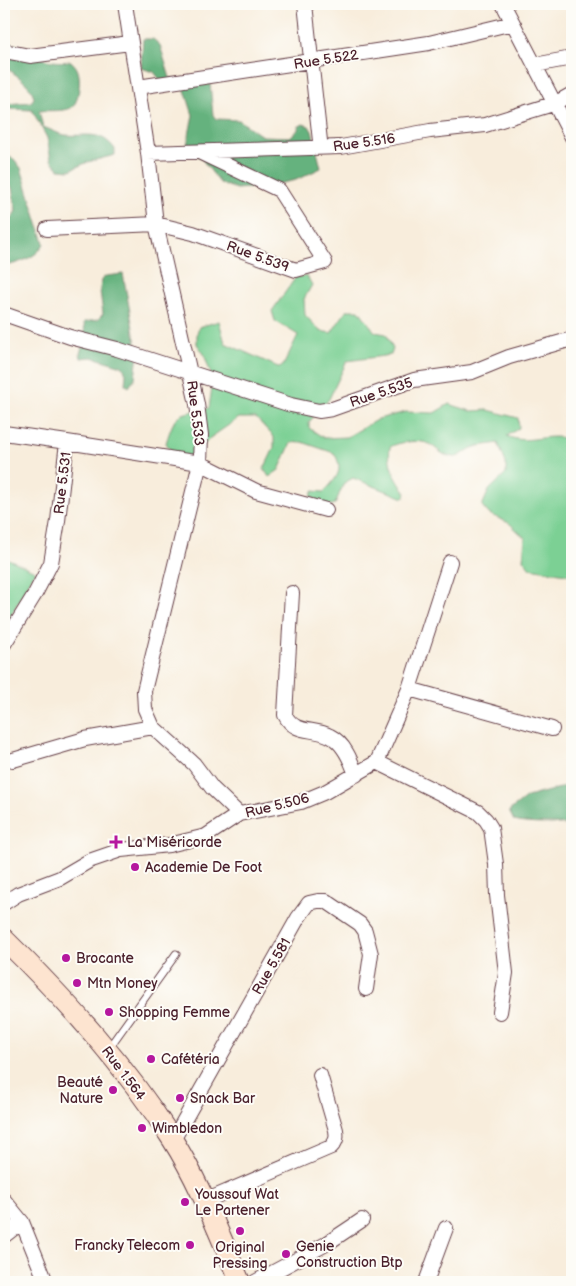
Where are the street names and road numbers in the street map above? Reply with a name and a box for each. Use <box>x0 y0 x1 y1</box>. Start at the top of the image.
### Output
street label: Rue 5.522 <box>293 46 360 73</box>
street label: Rue 5.516 <box>332 130 397 155</box>
street label: Rue 5.539 <box>224 237 291 276</box>
street label: Rue 5.535 <box>348 374 415 411</box>
street label: Rue 5.533 <box>183 379 208 447</box>
street label: Rue 5.531 <box>50 451 75 515</box>
street label: Rue 5.506 <box>243 789 311 822</box>
street label: Rue 5.581 <box>249 935 294 997</box>
street label: Rue 1.564 <box>98 1043 150 1104</box>

